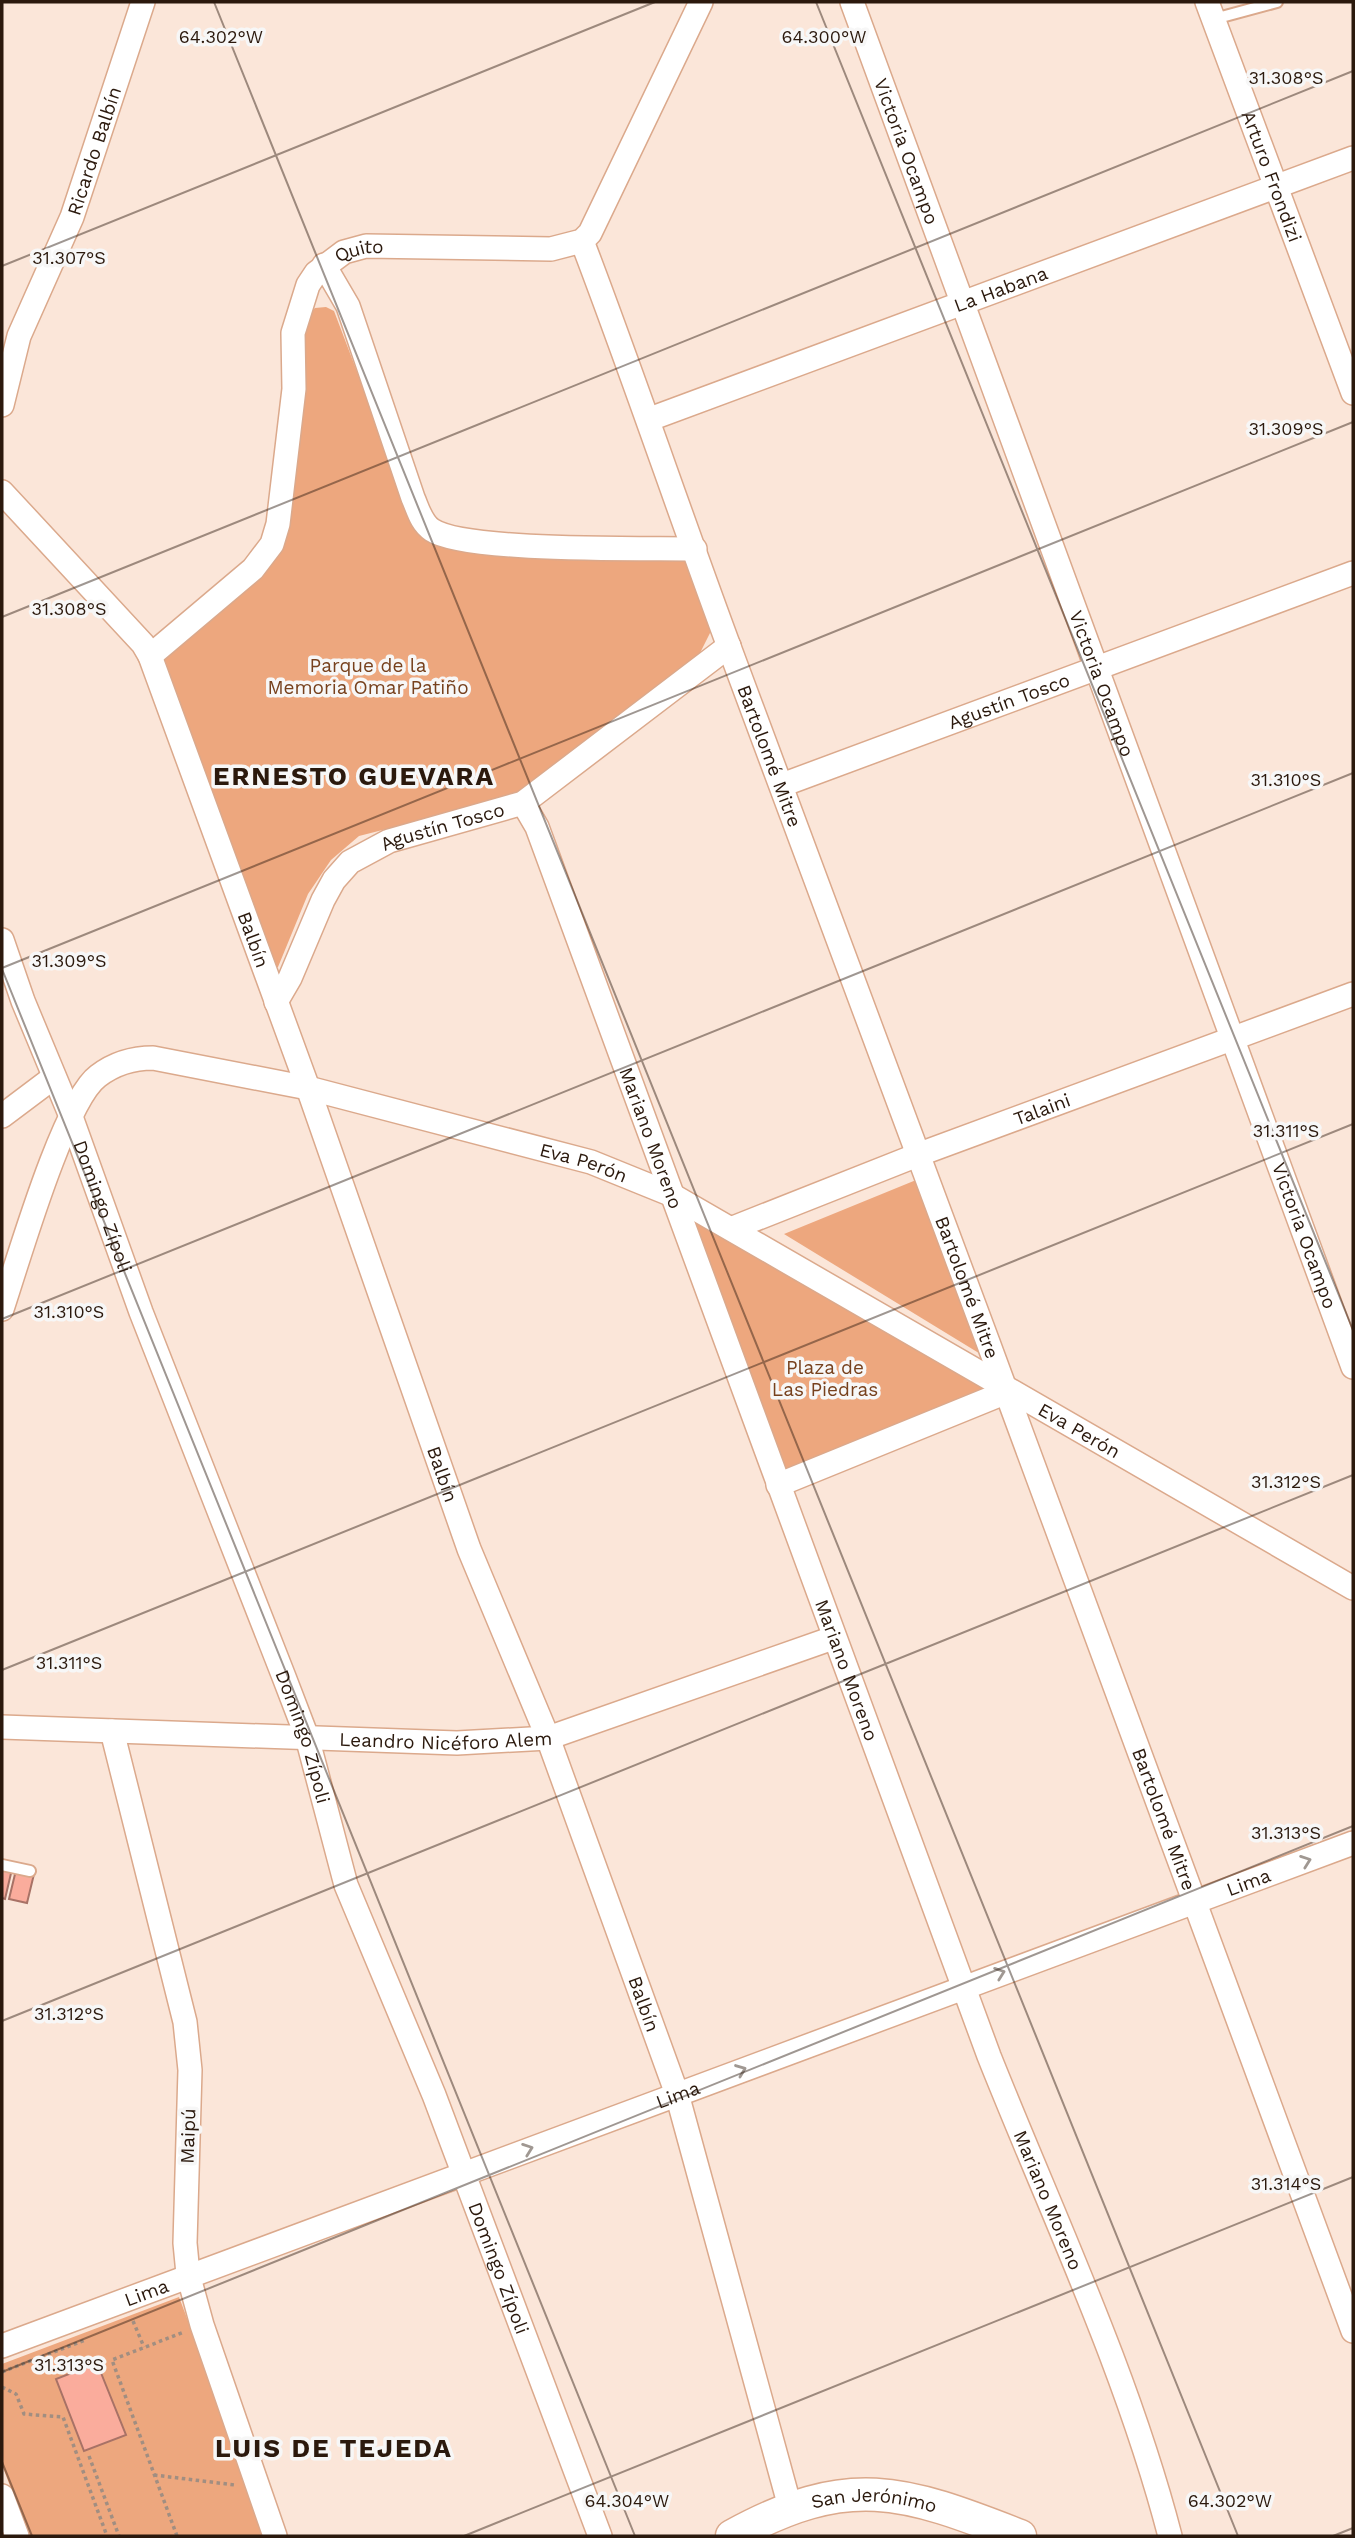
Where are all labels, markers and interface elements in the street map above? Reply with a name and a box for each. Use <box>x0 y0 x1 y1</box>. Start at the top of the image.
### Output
text: 64.302°W <box>179 26 263 47</box>
text: 64.300°W <box>782 26 867 47</box>
text: 31.308°S <box>1249 67 1323 88</box>
street label: Victoria Ocampo <box>869 75 944 228</box>
street label: Ricardo Balbín <box>62 84 126 218</box>
street label: Arturo Frondizi <box>1237 107 1307 245</box>
street label: Quito <box>329 234 384 267</box>
text: 31.307°S <box>32 247 106 268</box>
street label: La Habana <box>951 261 1051 317</box>
text: 31.309°S <box>1249 418 1323 439</box>
text: 31.308°S <box>32 598 106 619</box>
street label: Victoria Ocampo <box>1065 607 1139 760</box>
park label: Parque de la Memoria Omar Patiño <box>267 654 469 699</box>
street label: Agustín Tosco <box>945 668 1073 734</box>
street label: Bartolomé Mitre <box>733 681 807 830</box>
district label: ERNESTO GUEVARA <box>213 761 495 791</box>
text: 31.310°S <box>1251 769 1321 790</box>
street label: Agustín Tosco <box>376 797 507 855</box>
street label: Balbín <box>233 908 274 970</box>
text: 31.309°S <box>32 950 106 971</box>
street label: Mariano Moreno <box>615 1064 688 1212</box>
street label: Talaini <box>1010 1088 1073 1130</box>
text: 31.311°S <box>1253 1120 1319 1141</box>
street label: Domingo Zípoli <box>69 1137 137 1276</box>
street label: Eva Perón <box>537 1138 631 1187</box>
street label: Victoria Ocampo <box>1267 1159 1342 1312</box>
street label: Bartolomé Mitre <box>931 1213 1004 1362</box>
text: 31.310°S <box>34 1301 104 1322</box>
park label: Plaza de Las Piedras <box>772 1356 878 1401</box>
street label: Eva Perón <box>1034 1398 1125 1463</box>
street label: Balbín <box>422 1443 463 1505</box>
text: 31.312°S <box>1251 1471 1321 1492</box>
street label: Mariano Moreno <box>810 1596 884 1744</box>
text: 31.311°S <box>36 1652 102 1673</box>
street label: Domingo Zípoli <box>271 1666 335 1806</box>
street label: Leandro Nicéforo Alem <box>339 1726 553 1755</box>
street label: Bartolomé Mitre <box>1128 1745 1201 1893</box>
text: 31.313°S <box>1251 1822 1321 1843</box>
one-way arrow <box>1299 1855 1311 1869</box>
street label: Lima <box>1223 1863 1274 1901</box>
one-way arrow <box>994 1967 1006 1981</box>
street label: Balbín <box>624 1973 665 2035</box>
text: 31.312°S <box>34 2003 104 2024</box>
one-way arrow <box>735 2065 747 2079</box>
street label: Lima <box>652 2076 703 2113</box>
street label: Maipú <box>176 2108 200 2164</box>
street label: Mariano Moreno <box>1009 2127 1088 2273</box>
one-way arrow <box>521 2143 533 2157</box>
text: 31.314°S <box>1251 2173 1321 2194</box>
street label: Domingo Zípoli <box>464 2199 534 2337</box>
street label: Lima <box>121 2274 172 2311</box>
text: 31.313°S <box>34 2354 104 2375</box>
district label: LUIS DE TEJEDA <box>215 2433 453 2463</box>
street label: San Jerónimo <box>809 2483 940 2517</box>
text: 64.304°W <box>585 2490 669 2511</box>
text: 64.302°W <box>1188 2490 1272 2511</box>

